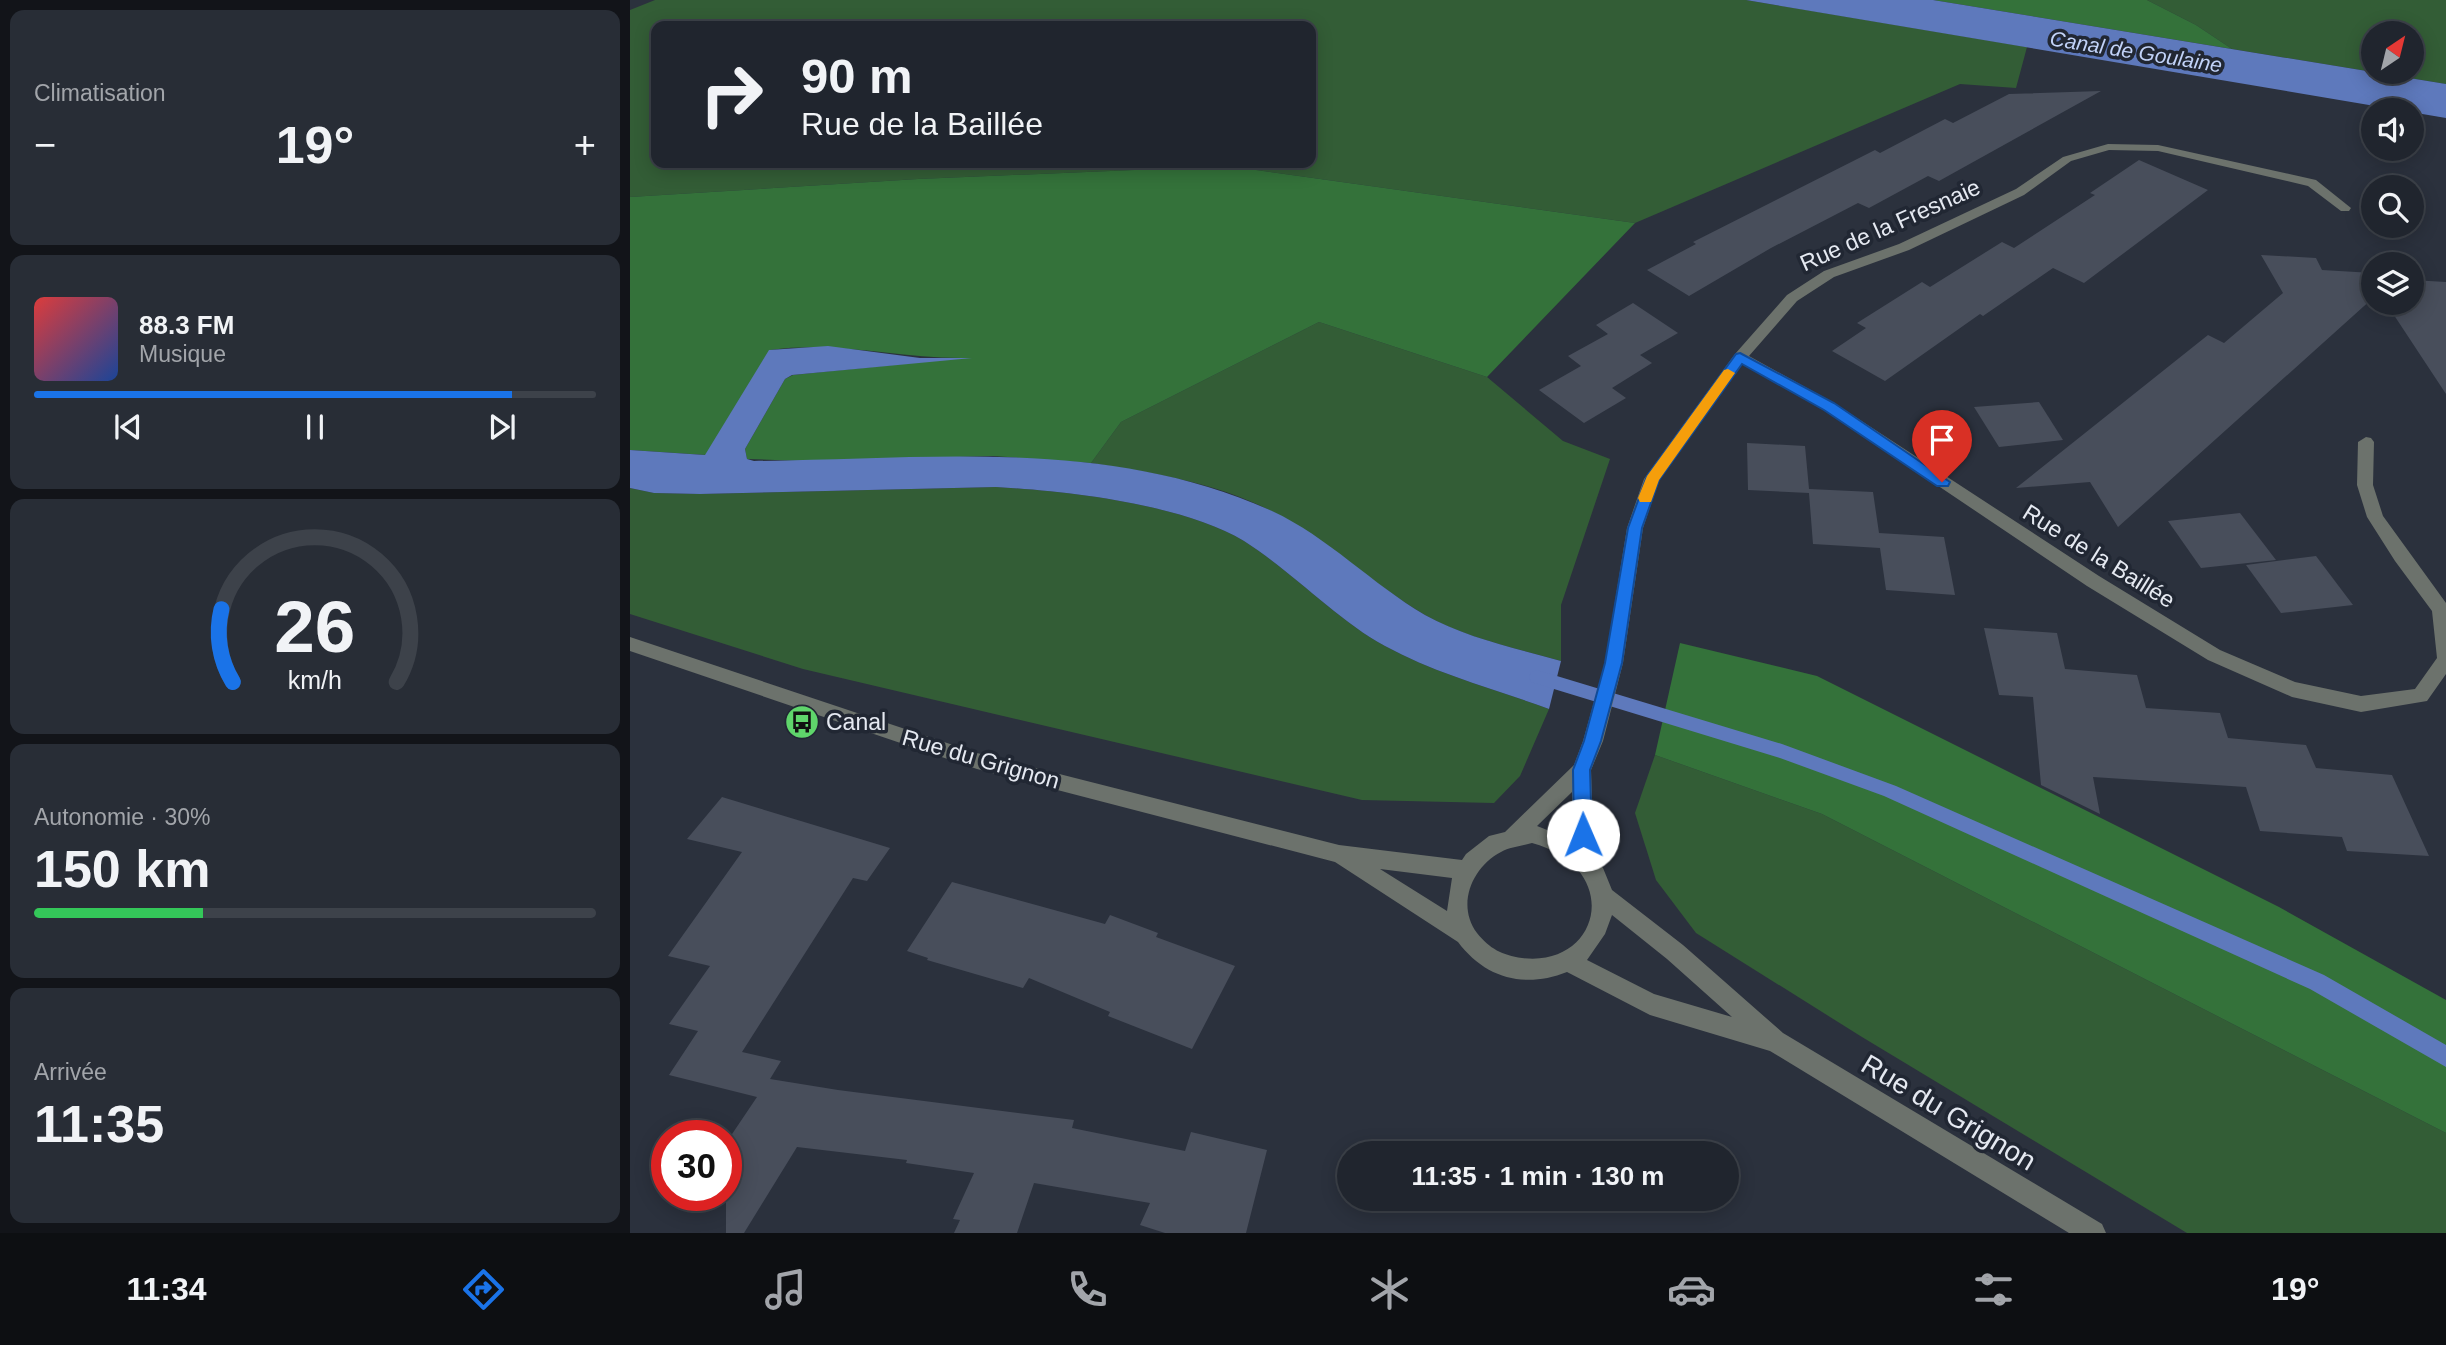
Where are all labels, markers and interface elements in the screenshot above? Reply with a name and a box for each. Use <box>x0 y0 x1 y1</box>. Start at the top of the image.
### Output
north arrow <box>2361 21 2424 84</box>
map controls <box>2361 21 2424 315</box>
water label: Canal de Goulaine <box>2048 27 2224 76</box>
icon: right <box>686 49 777 140</box>
text: 90 m <box>801 49 913 103</box>
text: Climatisation <box>34 80 166 106</box>
button: sound <box>2361 98 2424 161</box>
text: Rue de la Baillée <box>801 106 1043 142</box>
text: 19° <box>276 116 354 174</box>
text: − <box>34 124 56 166</box>
text: + <box>574 124 596 166</box>
street label: Rue de la Fresnaie <box>1796 174 1984 276</box>
button: search <box>2361 175 2424 238</box>
button: layers <box>2361 252 2424 315</box>
text: 88.3 FM <box>139 310 234 340</box>
text: Musique <box>139 341 226 367</box>
icon: previous <box>109 408 147 446</box>
icon: pause <box>296 408 334 446</box>
icon: next <box>483 408 521 446</box>
pin <box>1912 410 1972 482</box>
icon: arrive <box>1923 421 1961 459</box>
street label: Rue de la Baillée <box>2018 499 2180 613</box>
text: 26 <box>275 587 355 668</box>
text: km/h <box>288 666 342 694</box>
bus stop icon: Canal <box>783 703 821 741</box>
place label: Canal <box>826 709 886 735</box>
street label: Rue du Grignon <box>899 724 1063 794</box>
position arrow <box>1546 798 1620 872</box>
text: Autonomie · 30% <box>34 804 210 830</box>
text: 150 km <box>34 840 210 898</box>
street label: Rue du Grignon <box>1856 1048 2041 1177</box>
text: Arrivée <box>34 1059 107 1085</box>
text: 11:35 <box>34 1095 164 1153</box>
speed limit sign: 30 <box>651 1120 742 1211</box>
text: 11:35 · 1 min · 130 m <box>1412 1161 1664 1191</box>
icon: directions <box>459 1265 508 1314</box>
icon: music <box>761 1265 810 1314</box>
icon: phone <box>1063 1265 1112 1314</box>
icon: climate <box>1365 1265 1414 1314</box>
icon: car <box>1667 1265 1716 1314</box>
icon: filters <box>1969 1265 2018 1314</box>
text: 11:34 <box>126 1271 207 1307</box>
text: 19° <box>2271 1271 2320 1307</box>

